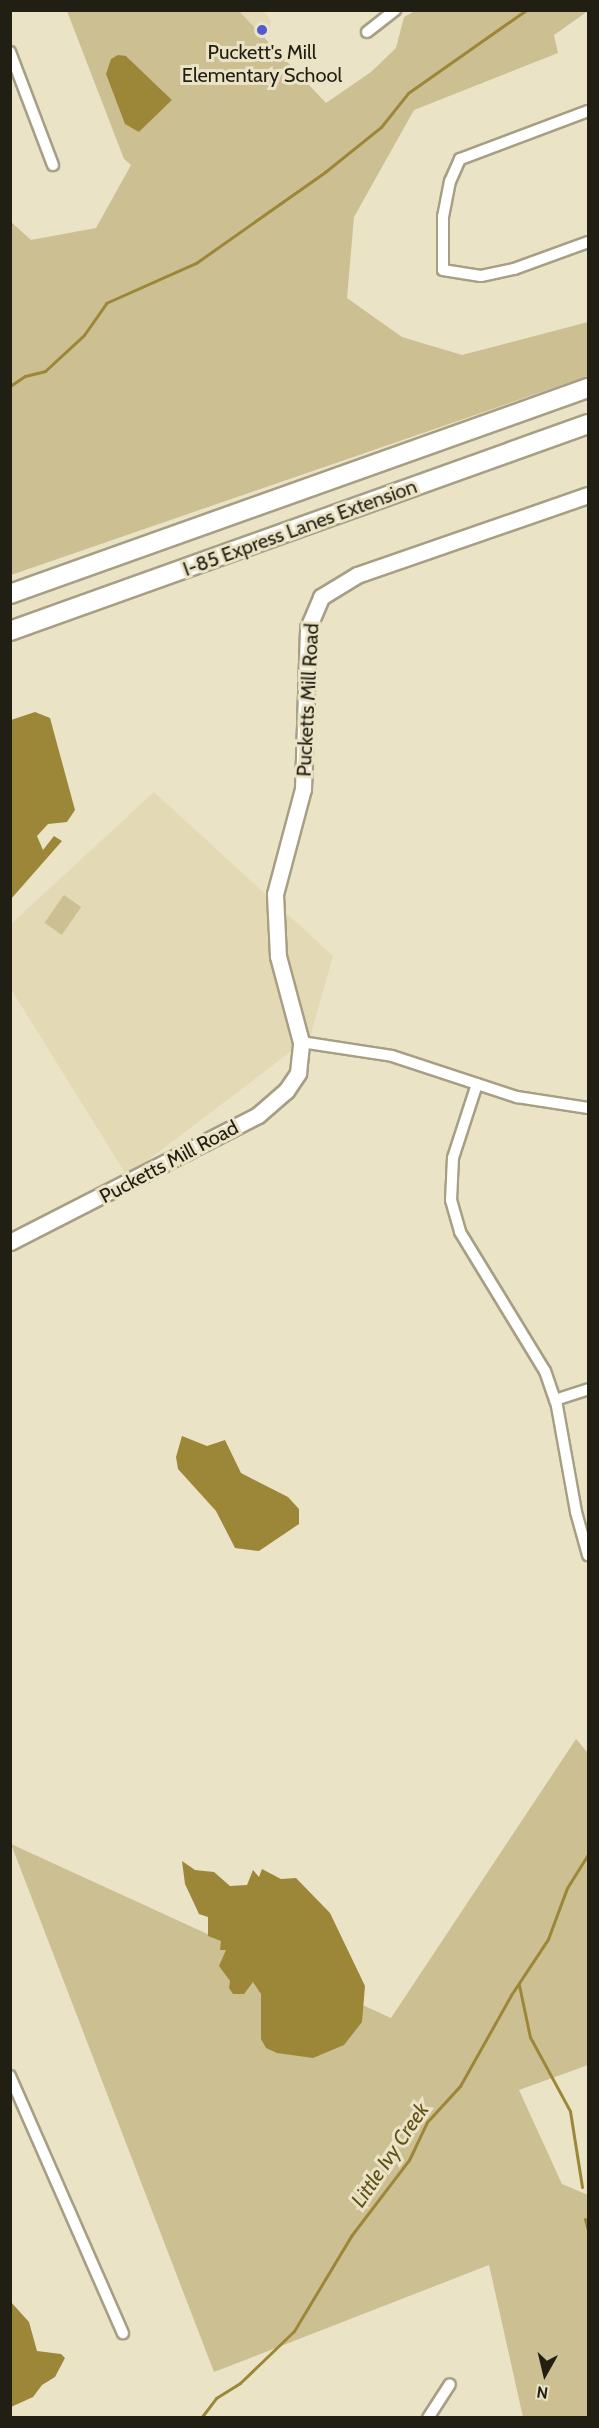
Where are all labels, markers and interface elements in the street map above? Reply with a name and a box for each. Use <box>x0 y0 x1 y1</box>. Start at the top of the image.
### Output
marker: Puckett's Mill Elementary School <box>255 23 269 37</box>
place label: Puckett's Mill Elementary School <box>182 40 342 87</box>
street label: I-85 Express Lanes Extension <box>180 474 420 582</box>
street label: Pucketts Mill Road <box>292 623 324 777</box>
street label: Pucketts Mill Road <box>96 1115 242 1209</box>
water label: Little Ivy Creek <box>346 2098 434 2212</box>
north arrow <box>515 2344 575 2404</box>
text: N <box>536 2382 549 2403</box>

